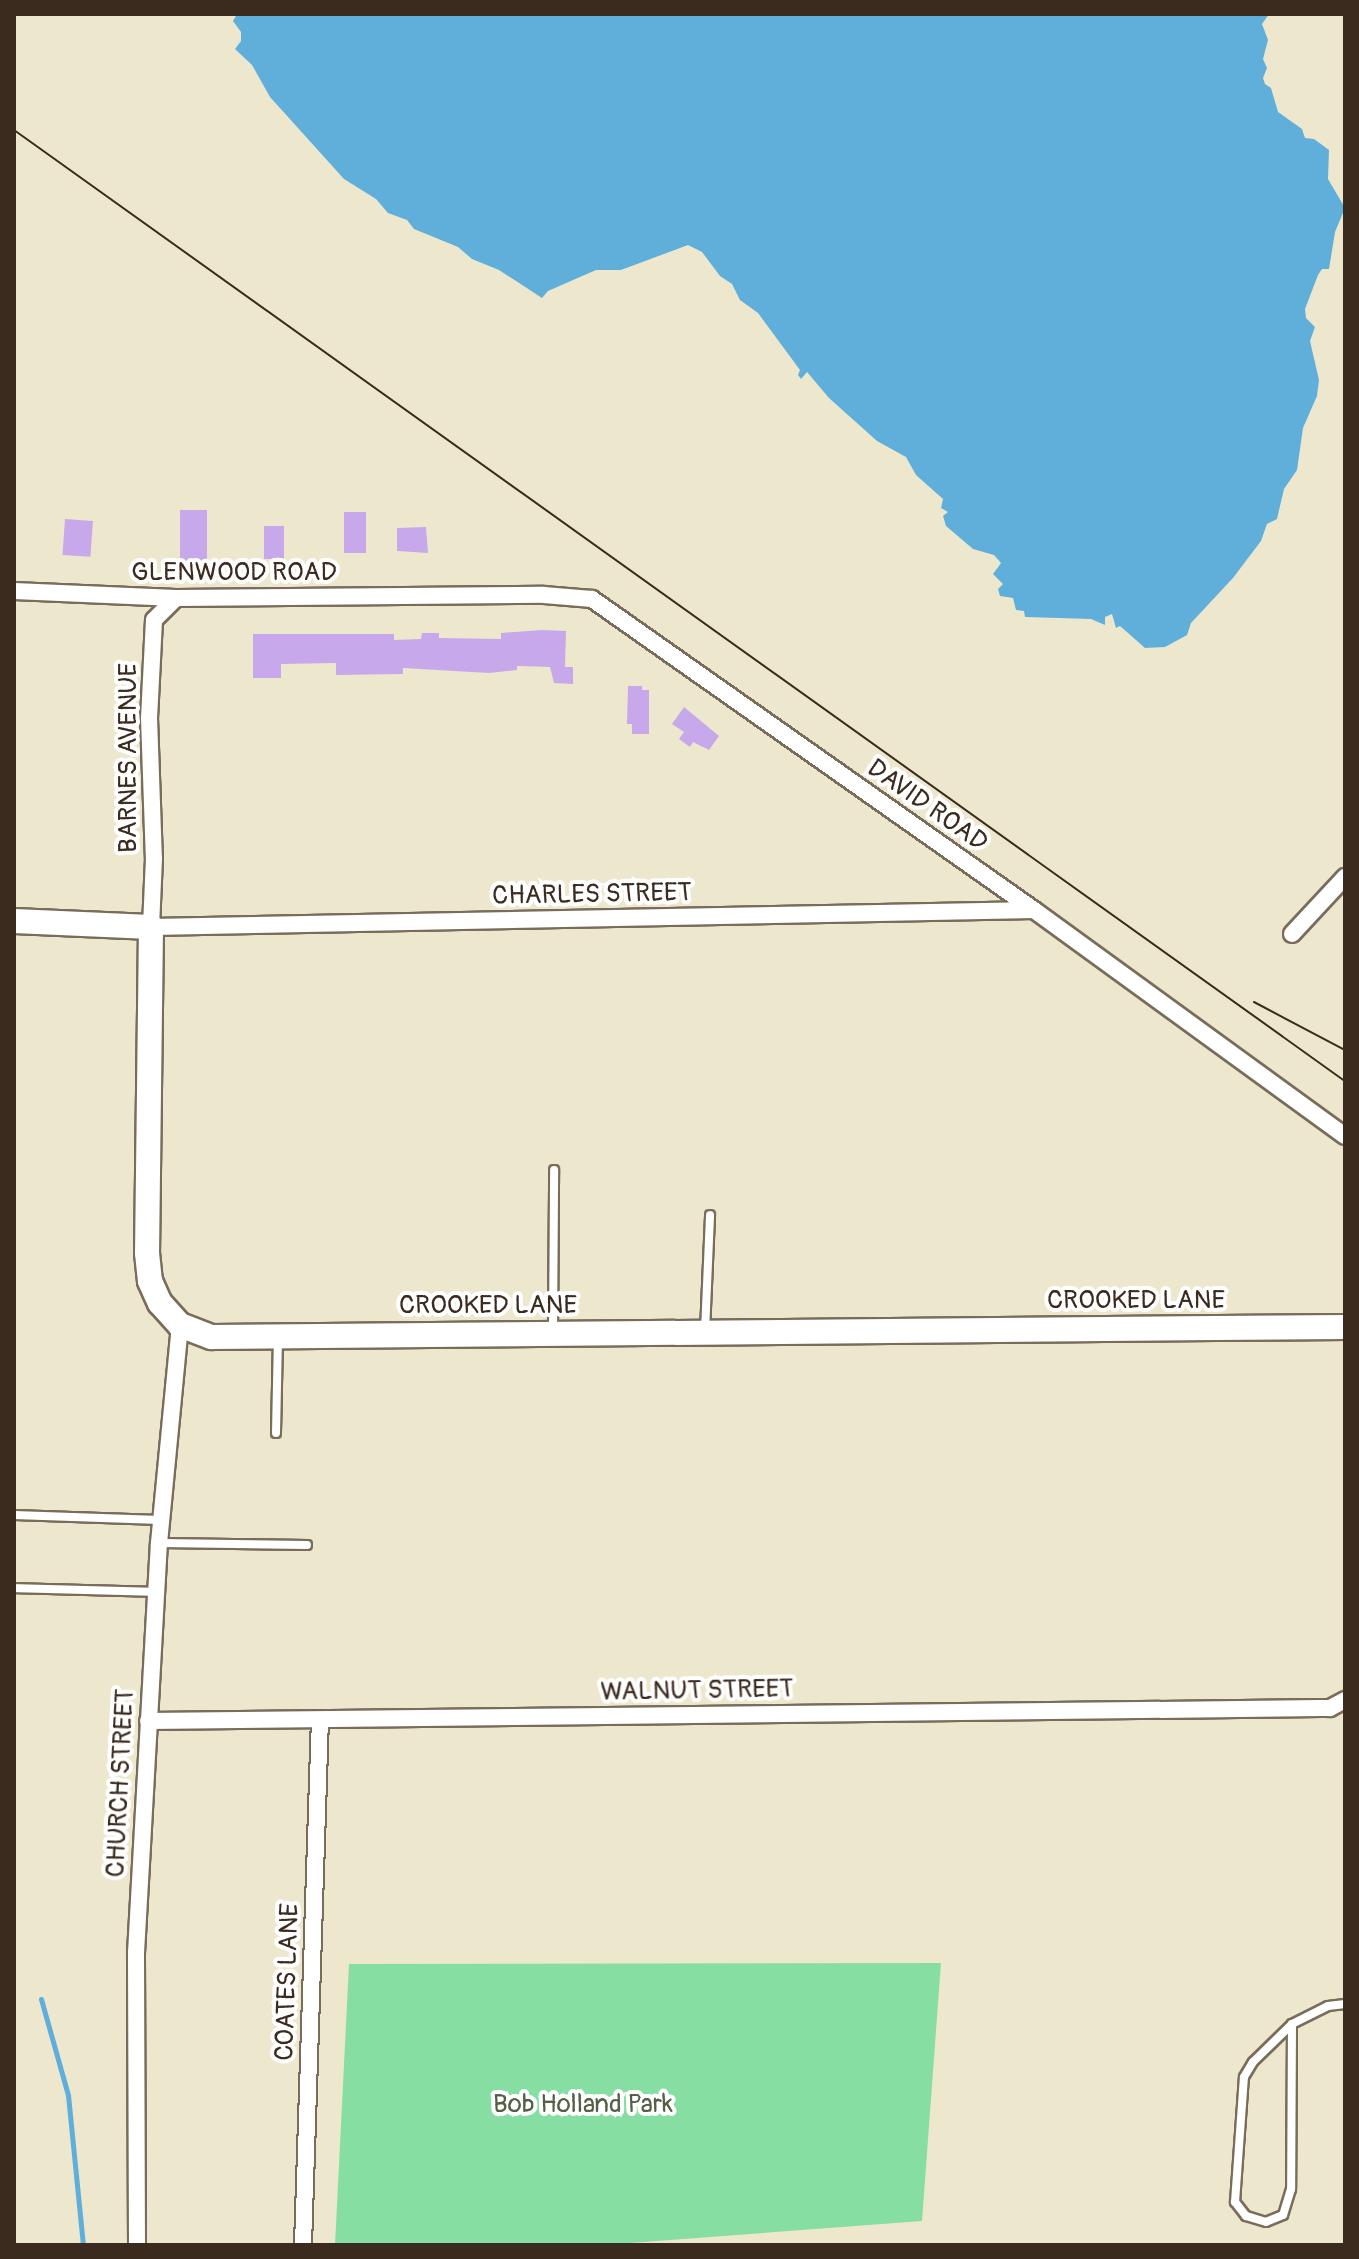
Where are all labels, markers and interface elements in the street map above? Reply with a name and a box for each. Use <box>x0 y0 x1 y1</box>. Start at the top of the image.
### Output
street label: GLENWOOD ROAD <box>131 557 337 589</box>
street label: BARNES AVENUE <box>113 663 145 853</box>
street label: DAVID ROAD <box>861 753 993 859</box>
street label: CHARLES STREET <box>492 878 692 912</box>
street label: CROOKED LANE <box>1047 1285 1225 1317</box>
street label: CROOKED LANE <box>399 1290 577 1322</box>
street label: WALNUT STREET <box>600 1674 794 1708</box>
street label: CHURCH STREET <box>100 1688 142 1878</box>
street label: COATES LANE <box>270 1903 306 2061</box>
park label: Bob Holland Park <box>493 2089 673 2121</box>

